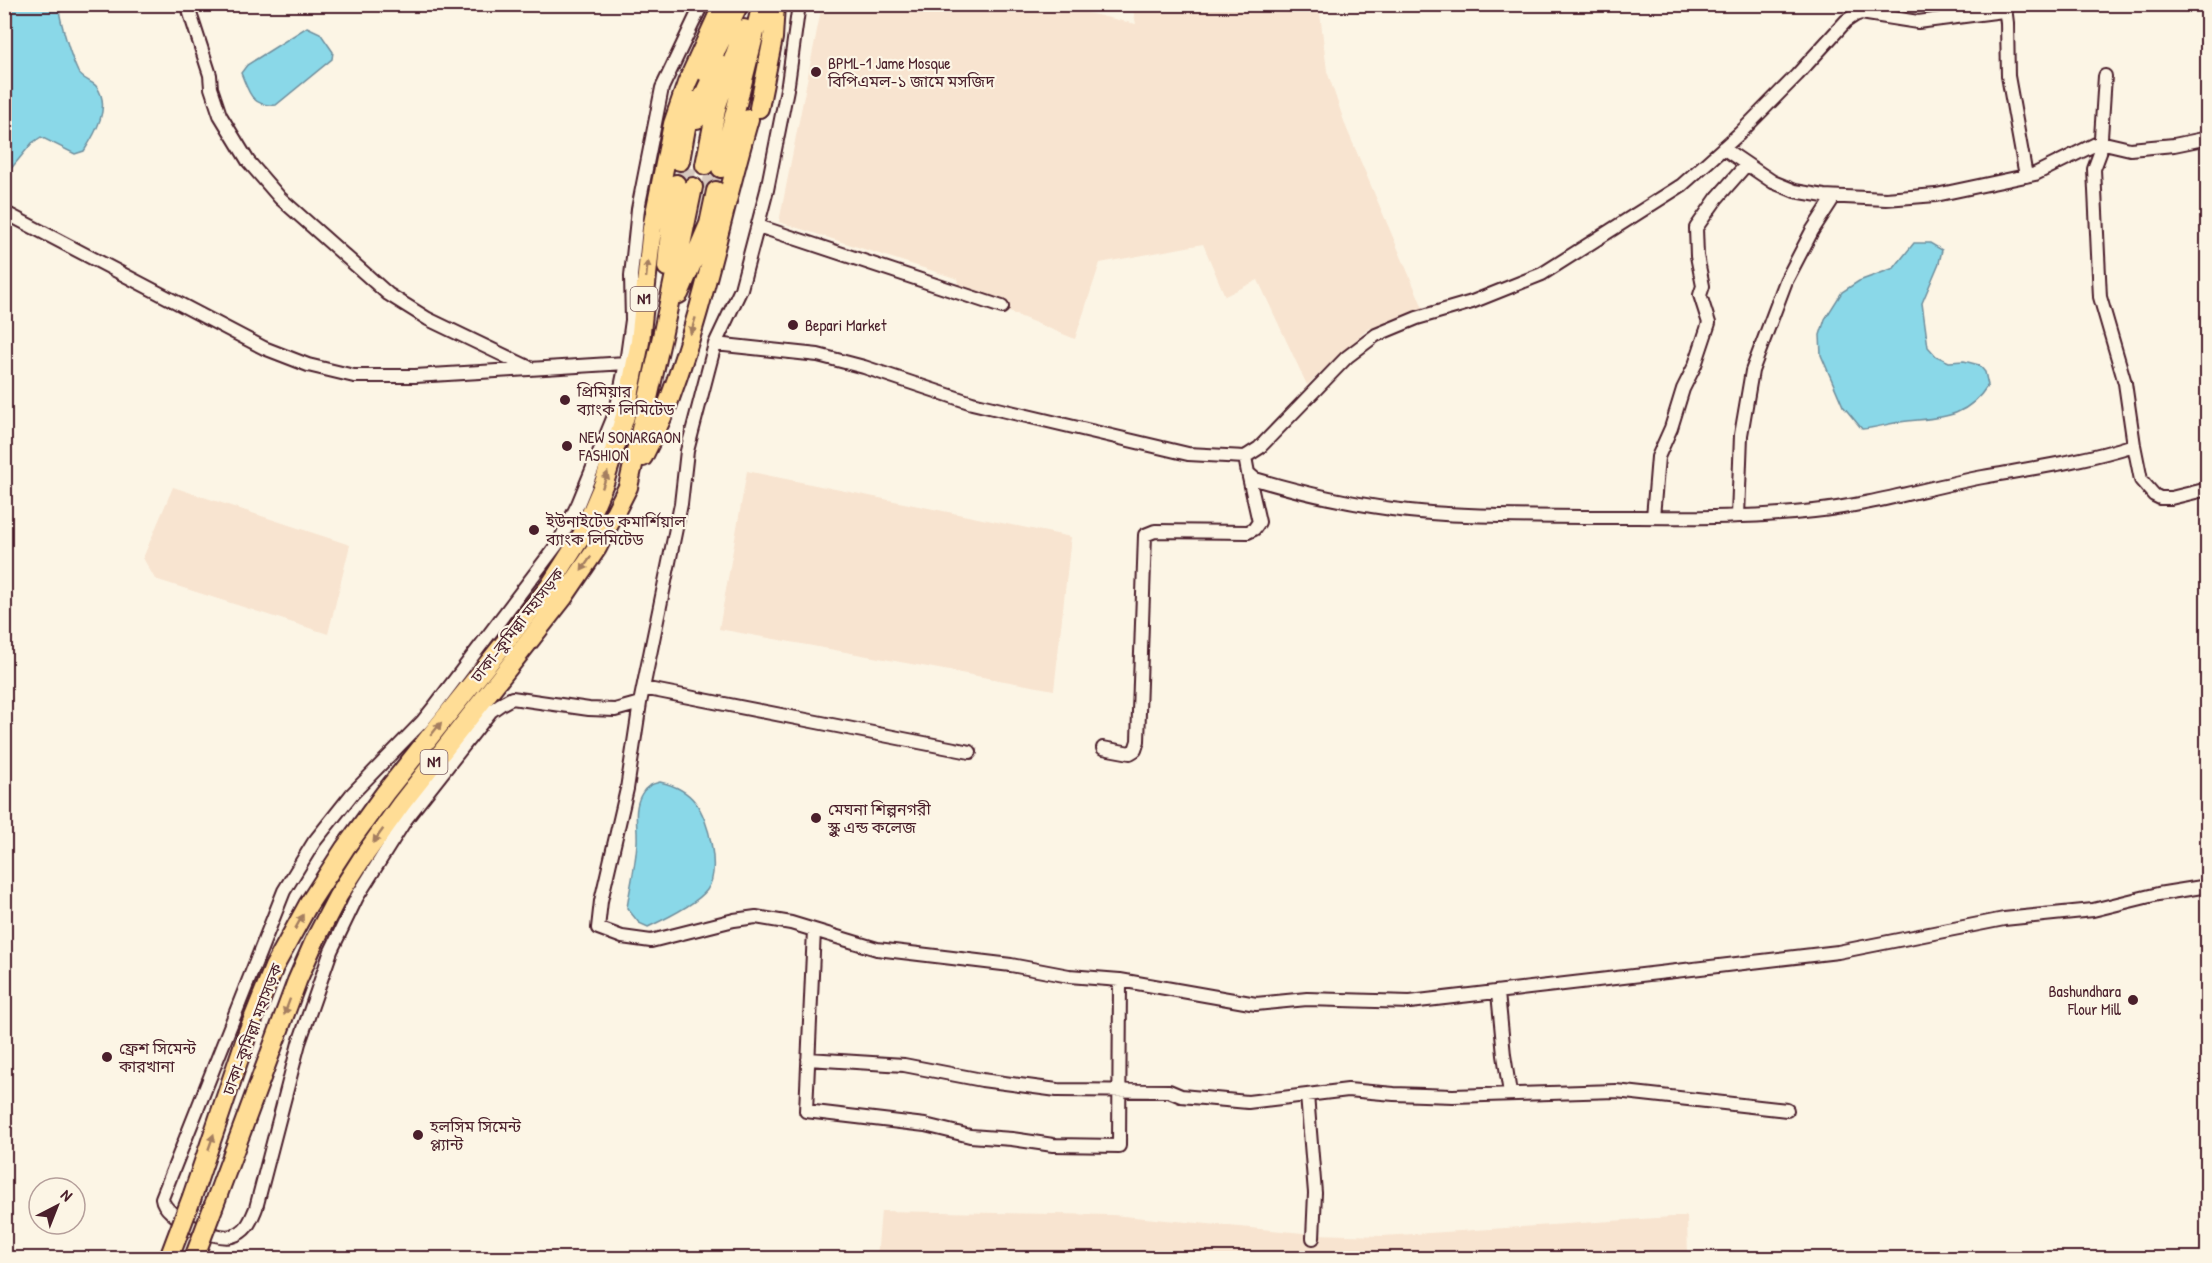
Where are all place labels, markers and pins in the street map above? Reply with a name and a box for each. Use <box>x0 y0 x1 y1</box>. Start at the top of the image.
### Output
place label: BPML-1 Jame Mosque বিপিএমল-১ জামে মসজিদ <box>827 52 995 92</box>
marker: BPML-1 Jame Mosque বিপিএমল-১ জামে মসজিদ <box>809 65 823 79</box>
place label: Bepari Market <box>805 314 887 336</box>
marker: Bepari Market <box>786 318 800 332</box>
place label: প্রিমিয়ার ব্যাংক লিমিটেড <box>576 380 675 420</box>
marker: প্রিমিয়ার ব্যাংক লিমিটেড <box>558 393 572 407</box>
place label: NEW SONARGAON FASHION <box>578 426 681 466</box>
marker: NEW SONARGAON FASHION <box>560 439 574 453</box>
place label: ইউনাইটেড কমার্শিয়াল ব্যাংক লিমিটেড <box>545 510 686 550</box>
marker: ইউনাইটেড কমার্শিয়াল ব্যাংক লিমিটেড <box>527 523 541 537</box>
place label: মেঘনা শিল্পনগরী স্কুল এন্ড কলেজ <box>827 798 931 838</box>
marker: মেঘনা শিল্পনগরী স্কুল এন্ড কলেজ <box>809 811 823 825</box>
place label: Bashundhara Flour Mill <box>2048 980 2121 1020</box>
marker: Bashundhara Flour Mill <box>2126 993 2140 1007</box>
place label: ফ্রেশ সিমেন্ট কারখানা <box>118 1037 196 1077</box>
marker: ফ্রেশ সিমেন্ট কারখানা <box>100 1050 114 1064</box>
place label: হলসিম সিমেন্ট প্ল্যান্ট <box>429 1115 522 1155</box>
marker: হলসিম সিমেন্ট প্ল্যান্ট <box>411 1128 425 1142</box>

